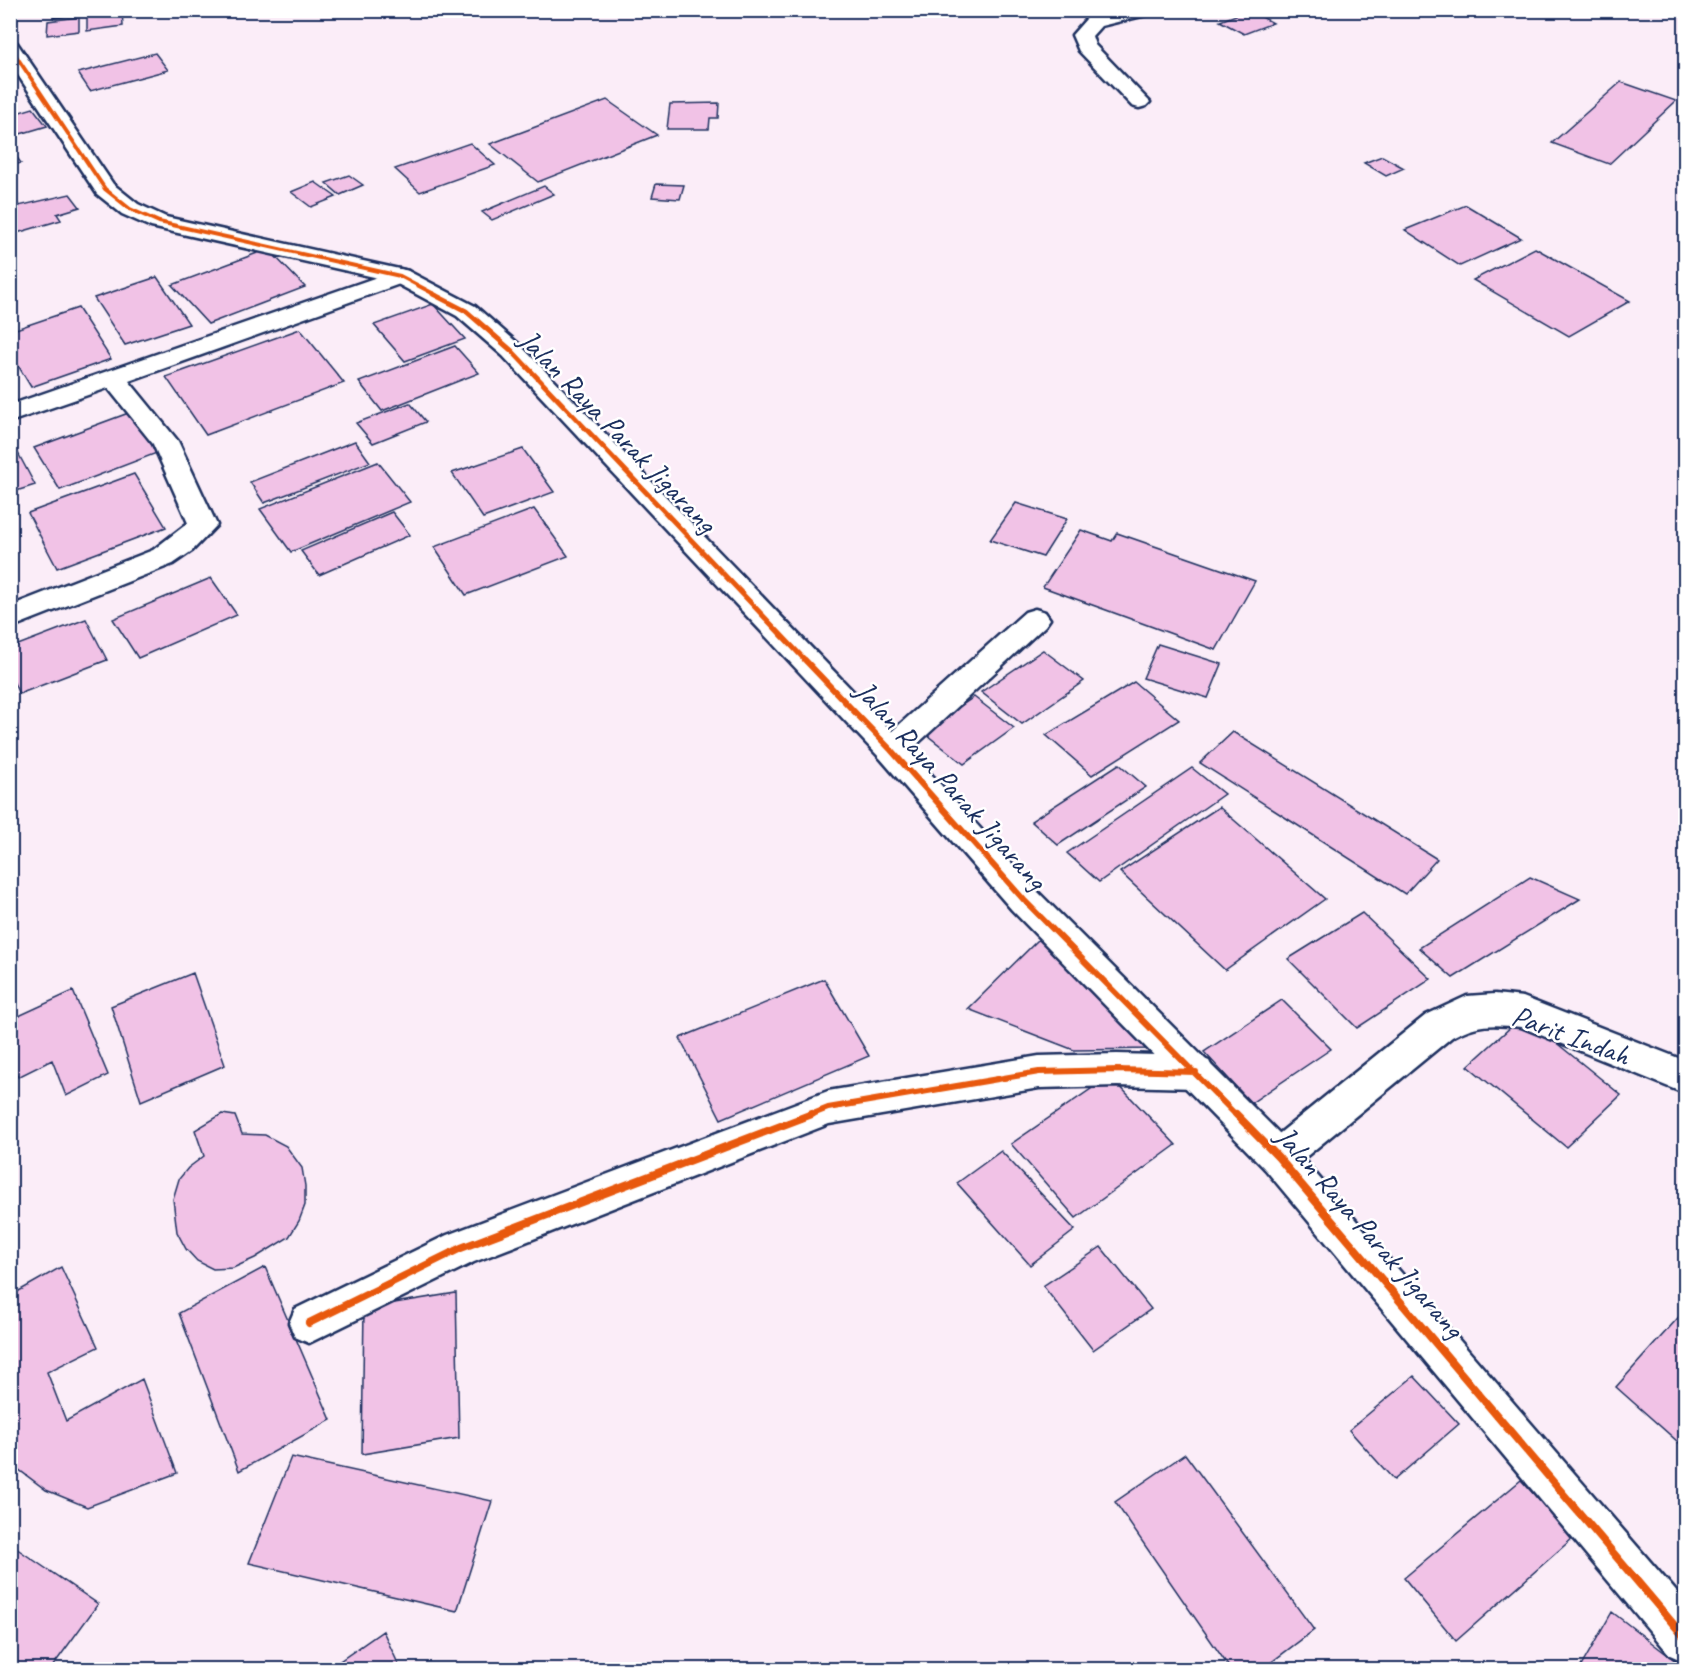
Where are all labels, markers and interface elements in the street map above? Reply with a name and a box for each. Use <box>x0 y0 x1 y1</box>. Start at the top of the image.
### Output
street label: Jalan Raya Parak Jigarang <box>510 320 727 543</box>
street label: Jalan Raya Parak Jigarang <box>846 671 1057 899</box>
street label: Parit Indah <box>1507 996 1636 1074</box>
street label: Jalan Raya Parak Jigarang <box>1266 1117 1474 1348</box>

